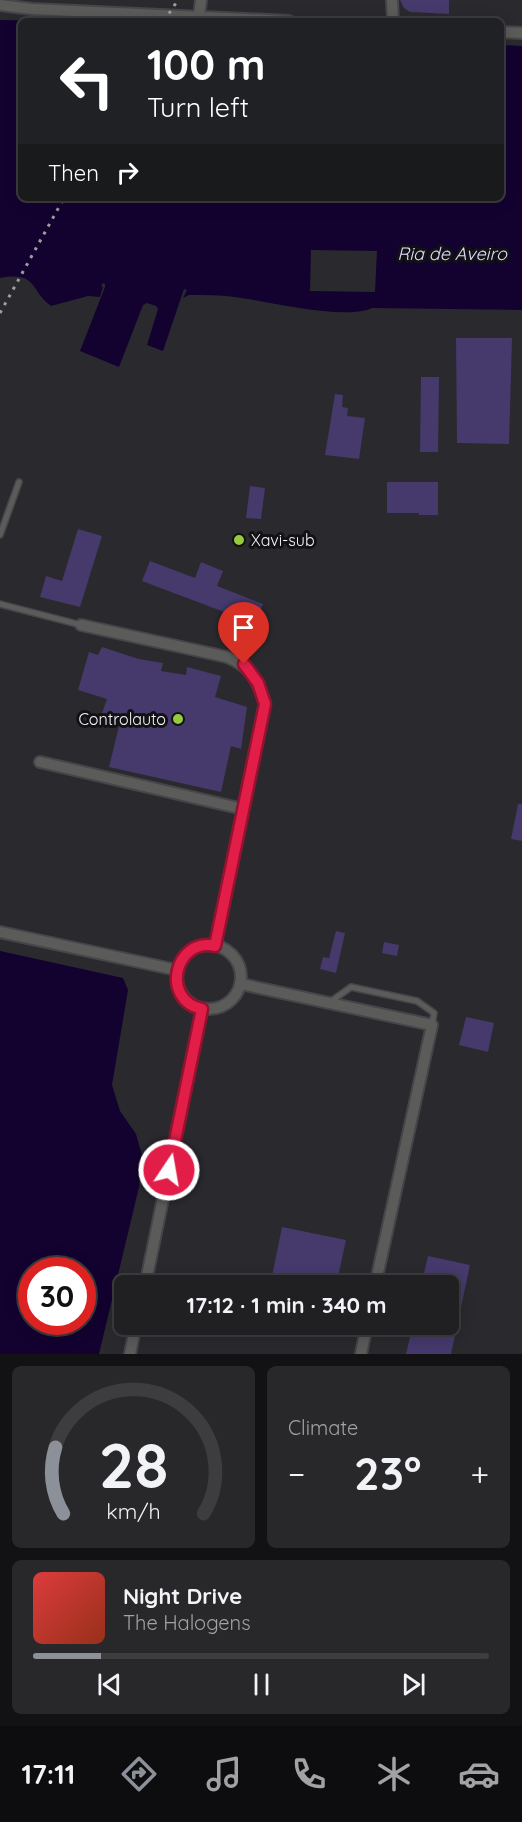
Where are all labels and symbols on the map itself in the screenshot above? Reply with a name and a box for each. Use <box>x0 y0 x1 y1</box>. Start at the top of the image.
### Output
water label: Ria de Aveiro <box>397 242 508 265</box>
place label: Xavi-sub <box>251 530 315 550</box>
marker: Xavi-sub <box>232 533 246 547</box>
pin <box>218 602 269 664</box>
place label: Controlauto <box>78 709 166 729</box>
marker: Controlauto <box>171 712 185 726</box>
position arrow <box>137 1138 201 1202</box>
speed limit sign: 30 <box>18 1257 96 1335</box>

